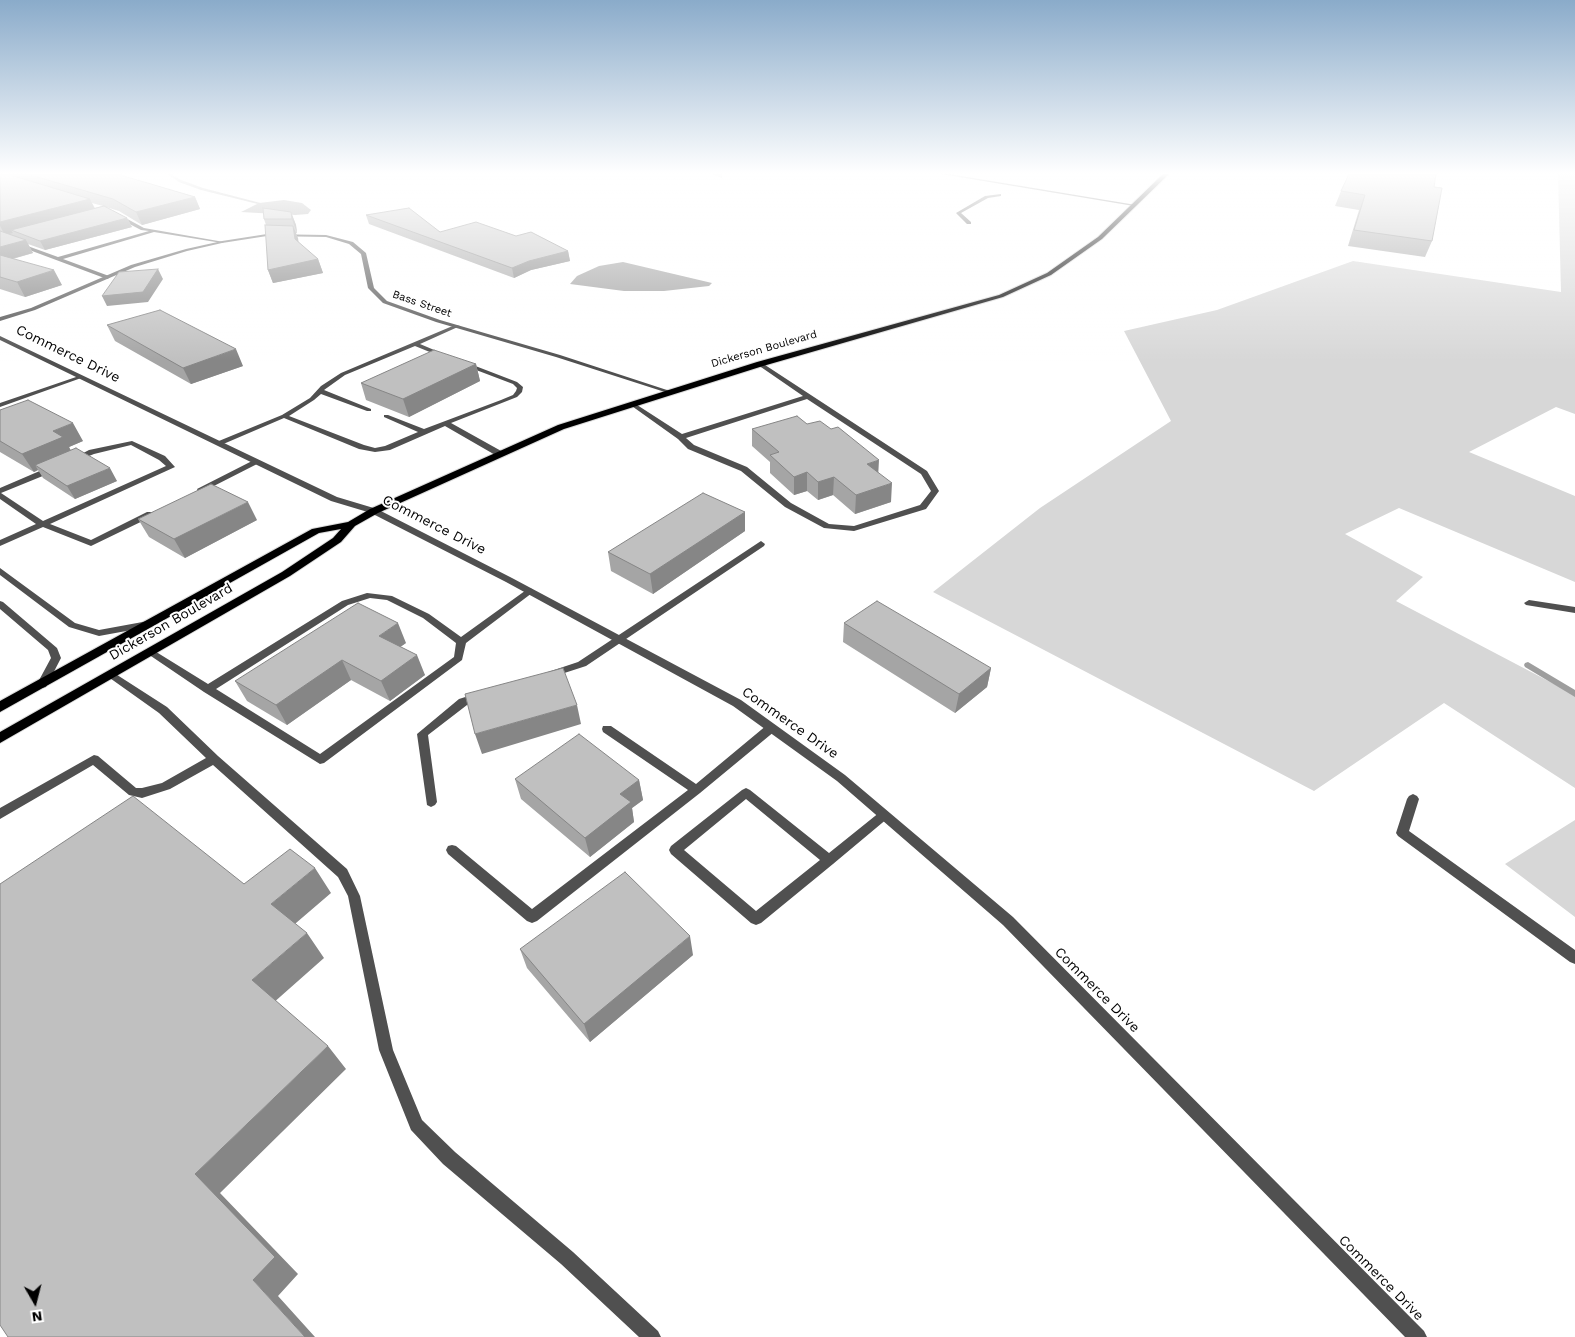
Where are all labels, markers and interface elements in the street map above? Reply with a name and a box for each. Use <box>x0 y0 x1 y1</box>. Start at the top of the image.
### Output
street label: Bass Street <box>391 288 453 320</box>
street label: Commerce Drive <box>13 322 123 386</box>
street label: Dickerson Boulevard <box>709 328 819 370</box>
street label: Commerce Drive <box>380 492 488 558</box>
street label: Dickerson Boulevard <box>106 580 236 664</box>
street label: Commerce Drive <box>739 683 841 763</box>
street label: Commerce Drive <box>1051 944 1143 1036</box>
street label: Commerce Drive <box>1335 1232 1427 1324</box>
north arrow <box>10 1277 60 1327</box>
text: N <box>31 1308 43 1325</box>

